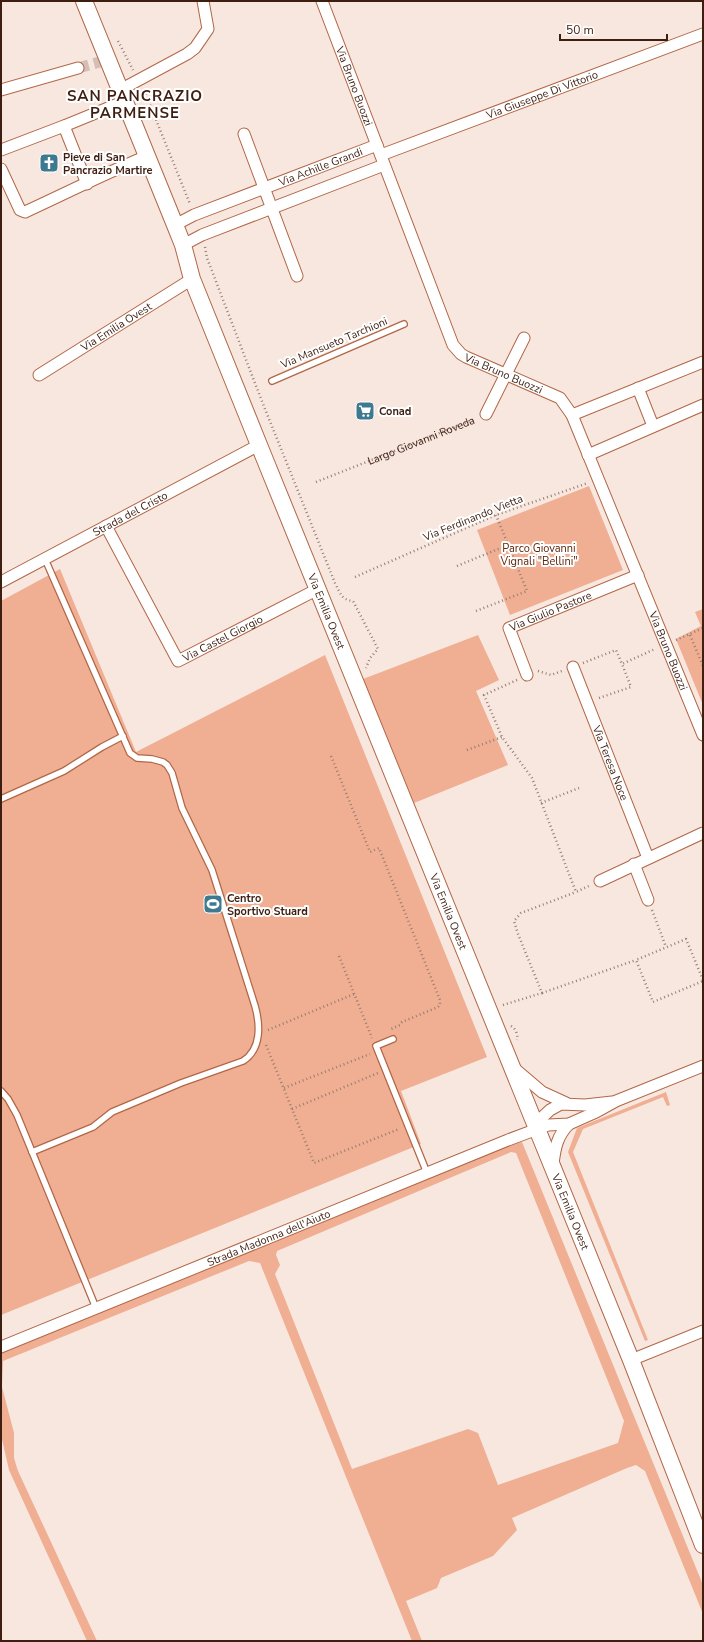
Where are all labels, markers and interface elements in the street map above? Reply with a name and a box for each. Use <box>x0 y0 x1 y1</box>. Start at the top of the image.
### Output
scale bar <box>560 16 667 42</box>
text: 50 m <box>566 22 594 38</box>
street label: Via Bruno Buozzi <box>332 43 376 128</box>
street label: Via Giuseppe Di Vittorio <box>483 67 600 123</box>
district label: SAN PANCRAZIO PARMENSE <box>67 86 203 123</box>
street label: Via Achille Grandi <box>275 144 365 190</box>
place label: Pieve di San Pancrazio Martire <box>63 150 153 178</box>
church icon: Pieve di San Pancrazio Martire <box>38 152 60 174</box>
street label: Via Emilia Ovest <box>77 299 154 355</box>
street label: Via Mansueto Tarchioni <box>277 314 390 373</box>
street label: Via Bruno Buozzi <box>461 349 545 397</box>
supermarket icon: Conad <box>354 400 376 422</box>
place label: Conad <box>379 404 411 419</box>
street label: Largo Giovanni Roveda <box>365 412 477 468</box>
street label: Strada del Cristo <box>90 487 170 540</box>
street label: Via Ferdinando Vietta <box>420 491 525 545</box>
park label: Parco Giovanni Vignali "Bellini" <box>499 541 578 569</box>
street label: Via Emilia Ovest <box>304 570 349 652</box>
street label: Via Giulio Pastore <box>506 587 594 635</box>
street label: Via Bruno Buozzi <box>645 608 691 692</box>
street label: Via Castel Giorgio <box>179 611 265 666</box>
street label: Via Teresa Noce <box>589 722 632 803</box>
street label: Via Emilia Ovest <box>426 870 471 952</box>
place label: Centro Sportivo Stuard <box>227 891 308 919</box>
sports icon: Centro Sportivo Stuard <box>202 893 224 915</box>
street label: Via Emilia Ovest <box>548 1170 593 1252</box>
street label: Strada Madonna dell'Aiuto <box>205 1206 332 1270</box>

